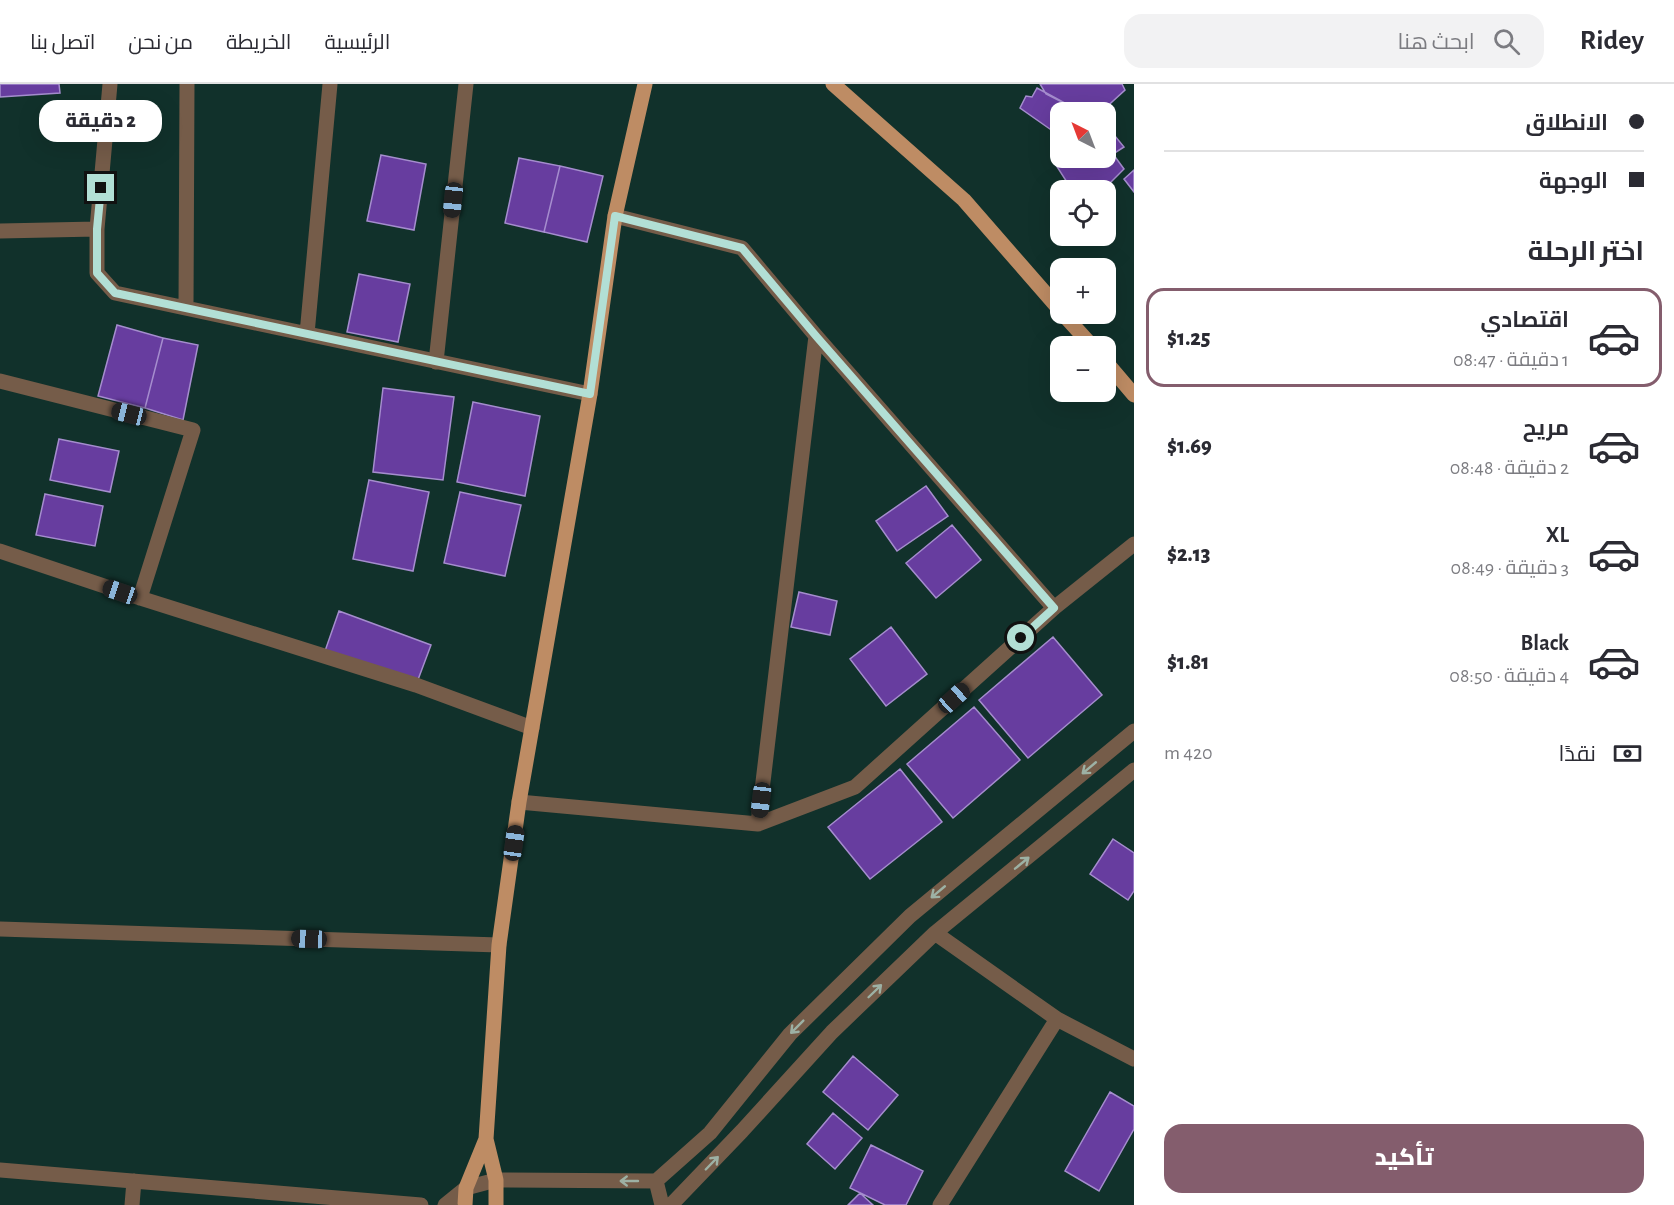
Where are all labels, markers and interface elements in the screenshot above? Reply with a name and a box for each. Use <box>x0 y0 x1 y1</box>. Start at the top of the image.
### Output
search box <box>1124 14 1544 68</box>
icon: search <box>1490 25 1523 58</box>
text: Ridey <box>1580 27 1644 55</box>
text: ابحث هنا <box>1398 31 1475 53</box>
text: اتصل بنا <box>30 32 95 53</box>
text: من نحن <box>128 32 193 53</box>
text: الخريطة <box>226 32 291 53</box>
text: الرئيسية <box>324 32 390 53</box>
callout: 2 دقيقة <box>39 101 162 143</box>
north arrow <box>1050 102 1116 168</box>
map controls <box>1050 102 1116 402</box>
text: 2 دقيقة <box>65 111 136 131</box>
text: الانطلاق <box>1525 112 1608 134</box>
text: الوجهة <box>1539 170 1608 192</box>
route end <box>87 174 114 201</box>
button: locate <box>1050 180 1116 246</box>
car <box>442 181 464 219</box>
text: اختر الرحلة <box>1528 238 1644 265</box>
button: + <box>1050 258 1116 324</box>
text: اقتصادي <box>1480 309 1569 331</box>
icon: car <box>1587 311 1641 365</box>
text: $1.25 <box>1167 327 1210 349</box>
button: − <box>1050 336 1116 402</box>
text: 1 دقيقة · 08:47 <box>1453 350 1569 370</box>
car <box>109 401 149 427</box>
text: مريح <box>1523 417 1569 439</box>
icon: car <box>1587 419 1641 473</box>
text: $1.69 <box>1167 435 1212 457</box>
text: 2 دقيقة · 08:48 <box>1450 458 1569 478</box>
text: XL <box>1546 524 1569 546</box>
icon: car <box>1587 527 1641 581</box>
text: $2.13 <box>1167 543 1210 565</box>
text: 3 دقيقة · 08:49 <box>1451 558 1569 578</box>
car <box>100 578 140 606</box>
route start <box>1007 624 1034 651</box>
text: Black <box>1521 632 1569 654</box>
icon: car <box>1587 635 1641 689</box>
text: $1.81 <box>1167 651 1209 673</box>
text: 4 دقيقة · 08:50 <box>1449 666 1569 686</box>
car <box>935 679 973 717</box>
icon: cash <box>1611 737 1644 770</box>
text: 420 m <box>1164 743 1213 763</box>
text: نقدًا <box>1558 743 1596 765</box>
one-way arrow <box>1082 761 1097 775</box>
car <box>750 781 772 819</box>
car <box>503 824 525 862</box>
one-way arrow <box>1013 856 1029 869</box>
one-way arrow <box>931 886 947 899</box>
car <box>291 929 327 949</box>
one-way arrow <box>868 984 883 998</box>
one-way arrow <box>790 1019 805 1034</box>
button: تأكيد <box>1164 1124 1644 1193</box>
one-way arrow <box>705 1155 719 1170</box>
one-way arrow <box>619 1175 639 1187</box>

